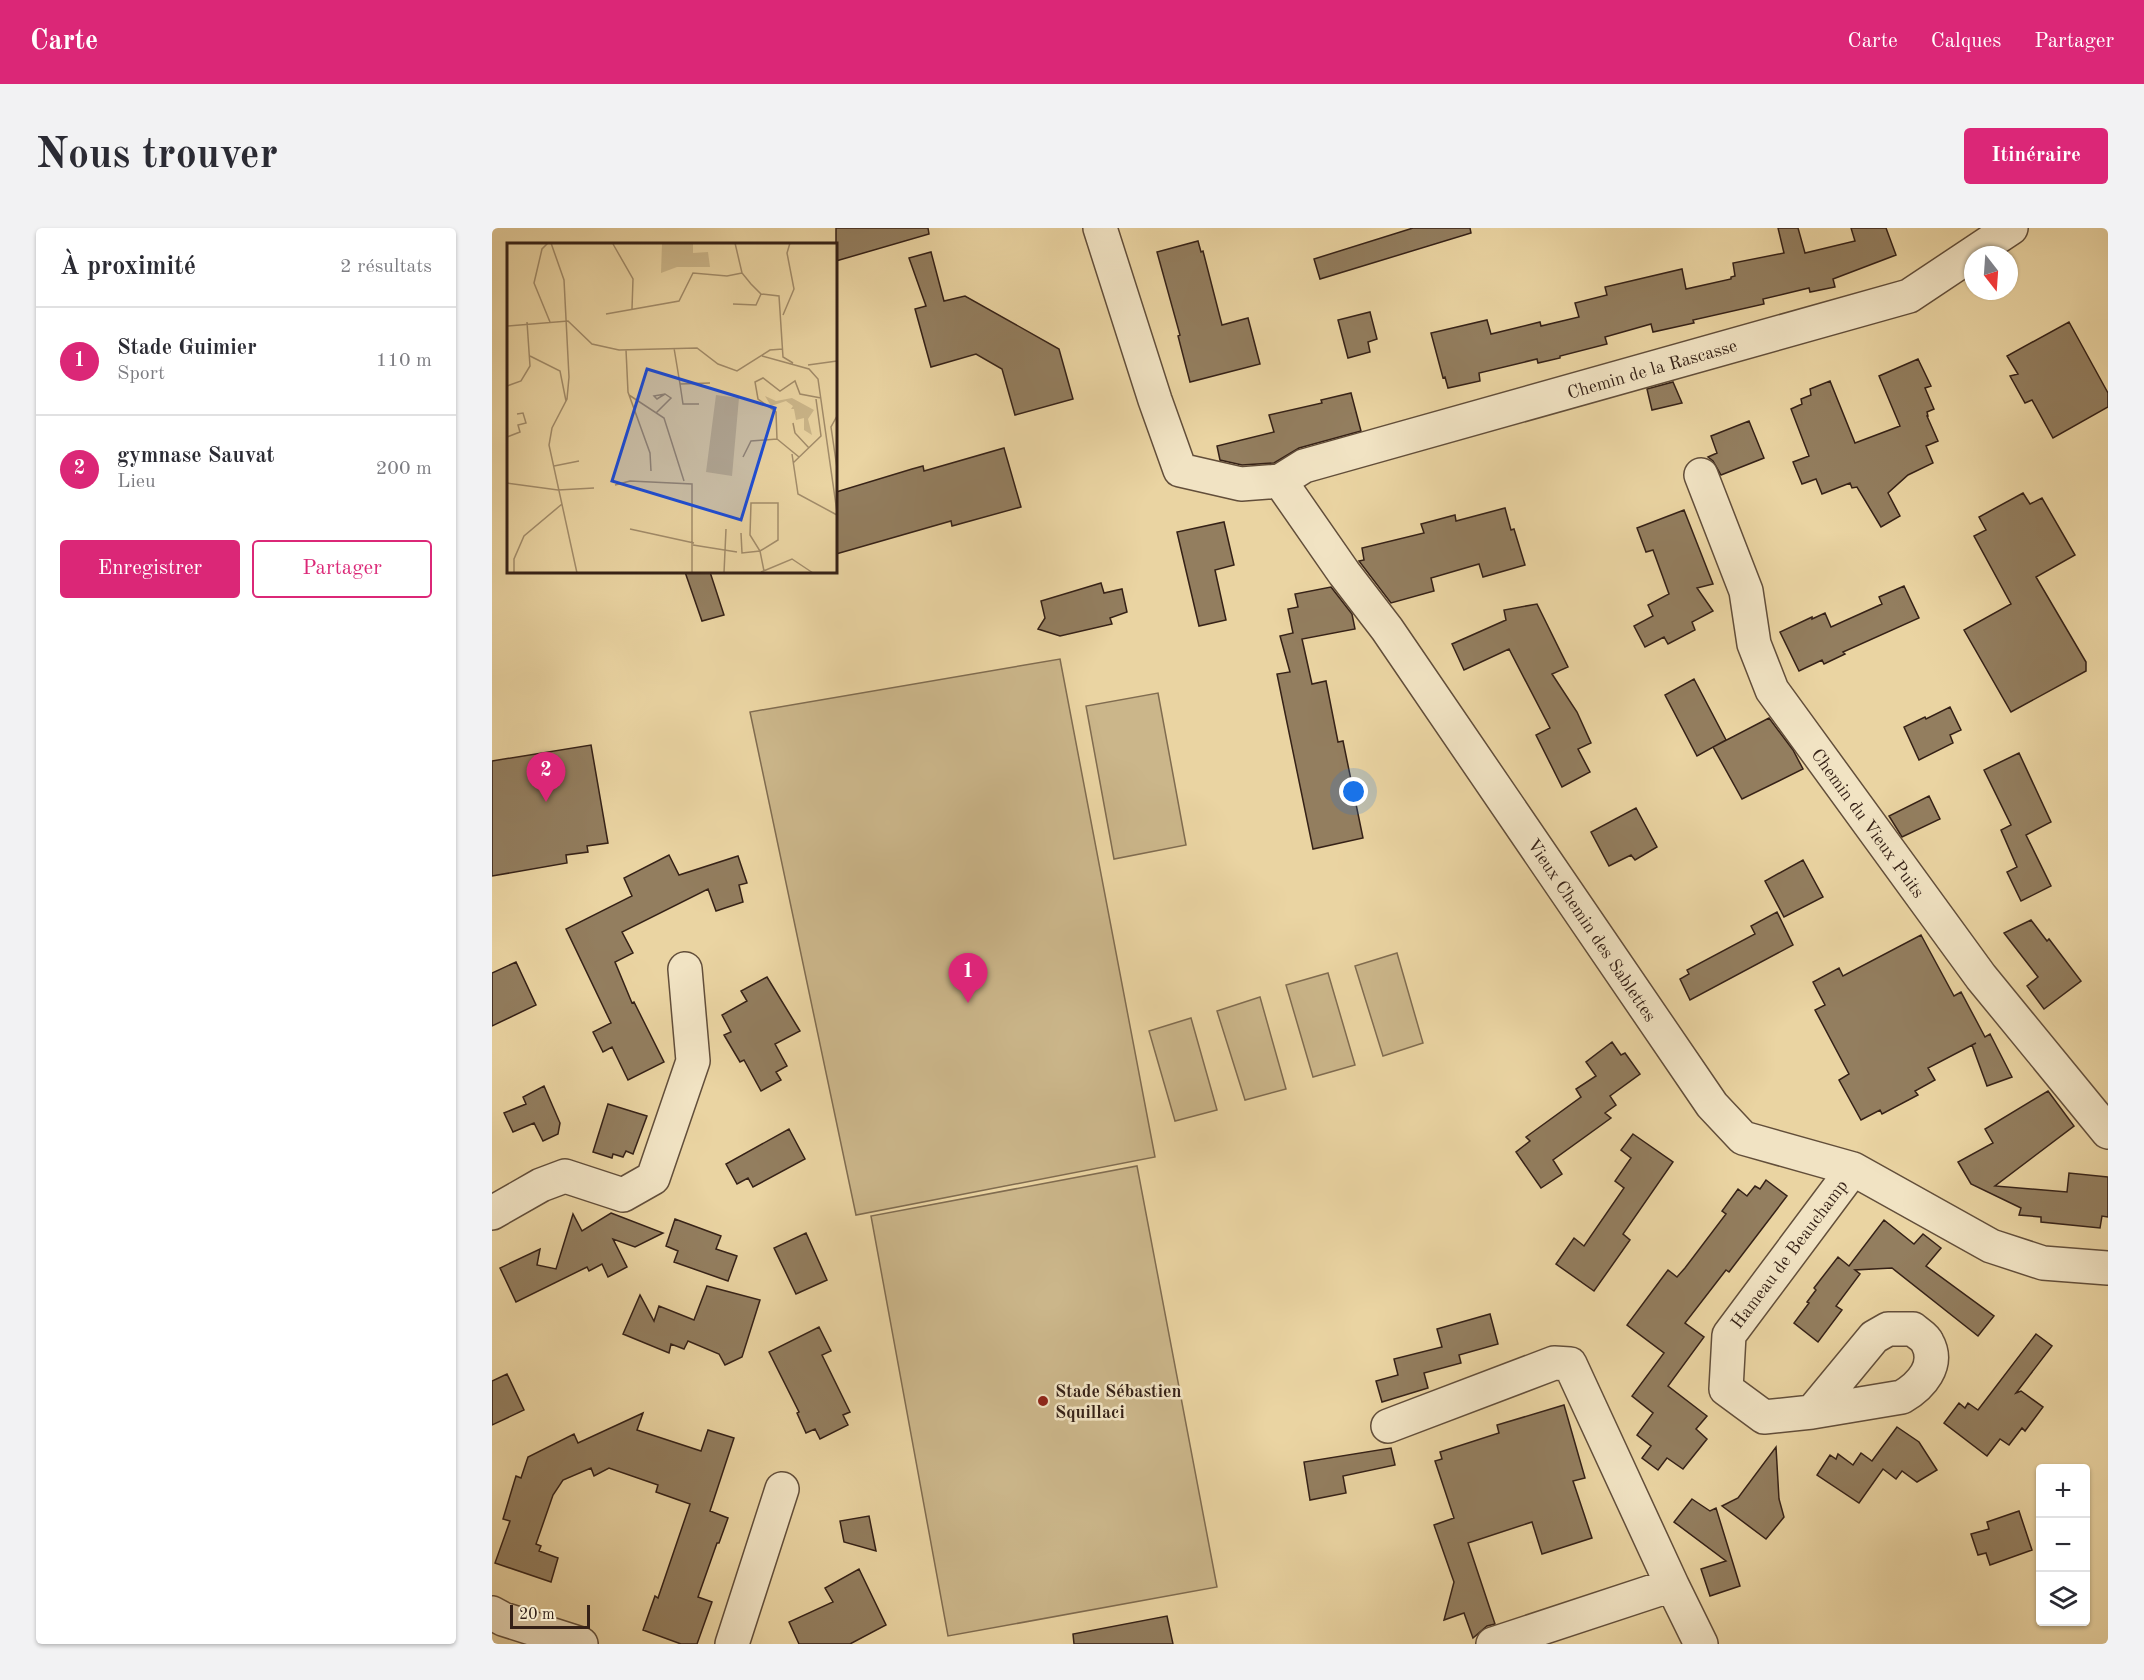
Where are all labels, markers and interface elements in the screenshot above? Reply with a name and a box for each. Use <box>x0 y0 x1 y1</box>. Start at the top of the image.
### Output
text: Carte <box>30 28 98 56</box>
text: Carte <box>1848 31 1898 52</box>
text: Calques <box>1931 31 2001 52</box>
text: Partager <box>2034 31 2114 52</box>
button: Itinéraire <box>1964 128 2108 184</box>
text: Nous trouver <box>36 135 278 177</box>
inset map <box>507 243 837 573</box>
north arrow <box>1964 246 2018 300</box>
text: À proximité <box>60 254 196 280</box>
text: 2 résultats <box>340 257 432 277</box>
text: Stade Guimier <box>117 337 257 359</box>
street label: Chemin de la Rascasse <box>1565 337 1739 403</box>
text: 1 <box>74 351 85 371</box>
text: 110 m <box>376 351 432 371</box>
text: Sport <box>117 364 165 384</box>
text: gymnase Sauvat <box>117 445 275 467</box>
text: 2 <box>74 459 85 479</box>
text: 200 m <box>376 459 432 479</box>
text: Lieu <box>117 472 156 492</box>
button: Enregistrer <box>60 540 240 598</box>
button: Partager <box>252 540 432 598</box>
street label: Chemin du Vieux Puits <box>1807 746 1927 902</box>
pin: 2 <box>526 752 566 802</box>
your location <box>1339 777 1368 806</box>
street label: Vieux Chemin des Sablettes <box>1523 836 1659 1025</box>
pin: 1 <box>948 954 988 1003</box>
street label: Hameau de Beauchamp <box>1728 1177 1852 1332</box>
place label: Stade Sébastien Squillaci <box>1055 1383 1182 1422</box>
marker: Stade Sébastien Squillaci <box>1036 1394 1050 1408</box>
map controls <box>2036 1464 2090 1626</box>
button: + <box>2036 1464 2090 1518</box>
button: − <box>2036 1518 2090 1572</box>
button: layers <box>2036 1572 2090 1626</box>
scale bar <box>510 1602 590 1630</box>
text: 20 m <box>519 1607 555 1623</box>

